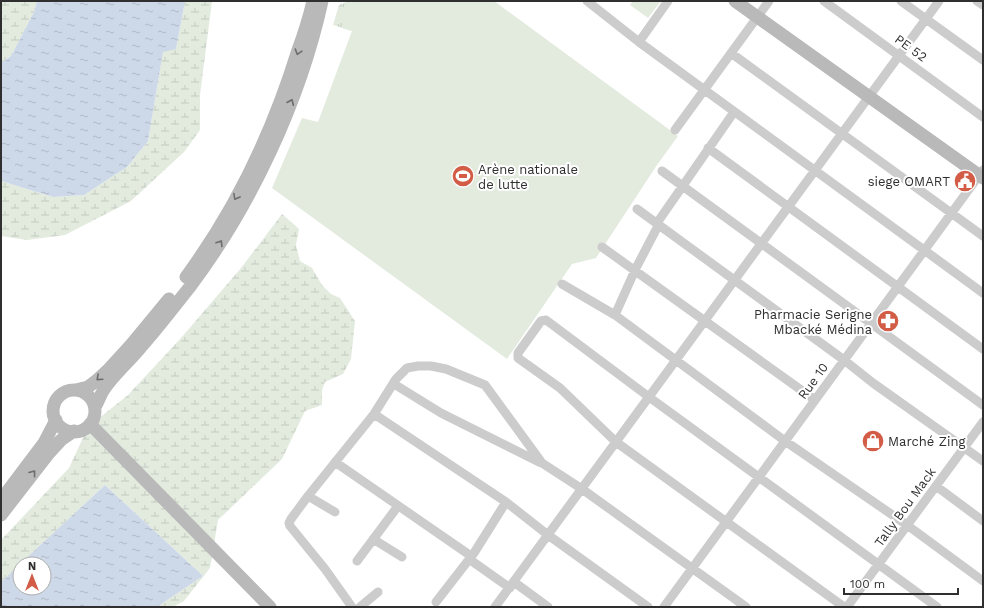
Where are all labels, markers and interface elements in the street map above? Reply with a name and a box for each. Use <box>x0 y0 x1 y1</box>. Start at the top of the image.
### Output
street label: PE 52 <box>892 31 930 65</box>
one-way arrow <box>294 48 303 55</box>
one-way arrow <box>286 98 294 106</box>
place label: Arène nationale de lutte <box>478 162 578 192</box>
sports icon: Arène nationale de lutte <box>450 163 476 189</box>
public building icon: siege OMART <box>952 168 978 194</box>
place label: siege OMART <box>868 174 950 189</box>
one-way arrow <box>233 193 241 200</box>
one-way arrow <box>215 240 223 247</box>
place label: Pharmacie Serigne Mbacké Médina <box>754 307 873 337</box>
pharmacy icon: Pharmacie Serigne Mbacké Médina <box>875 308 901 334</box>
street label: Rue 10 <box>795 360 831 402</box>
one-way arrow <box>96 373 104 381</box>
shop icon: Marché Zing <box>860 428 886 454</box>
place label: Marché Zing <box>888 434 965 449</box>
street label: Tally Bou Mack <box>871 464 939 549</box>
one-way arrow <box>28 471 35 478</box>
north arrow <box>12 556 52 596</box>
text: N <box>28 560 36 573</box>
scale bar <box>844 570 958 596</box>
text: 100 m <box>850 577 885 591</box>

